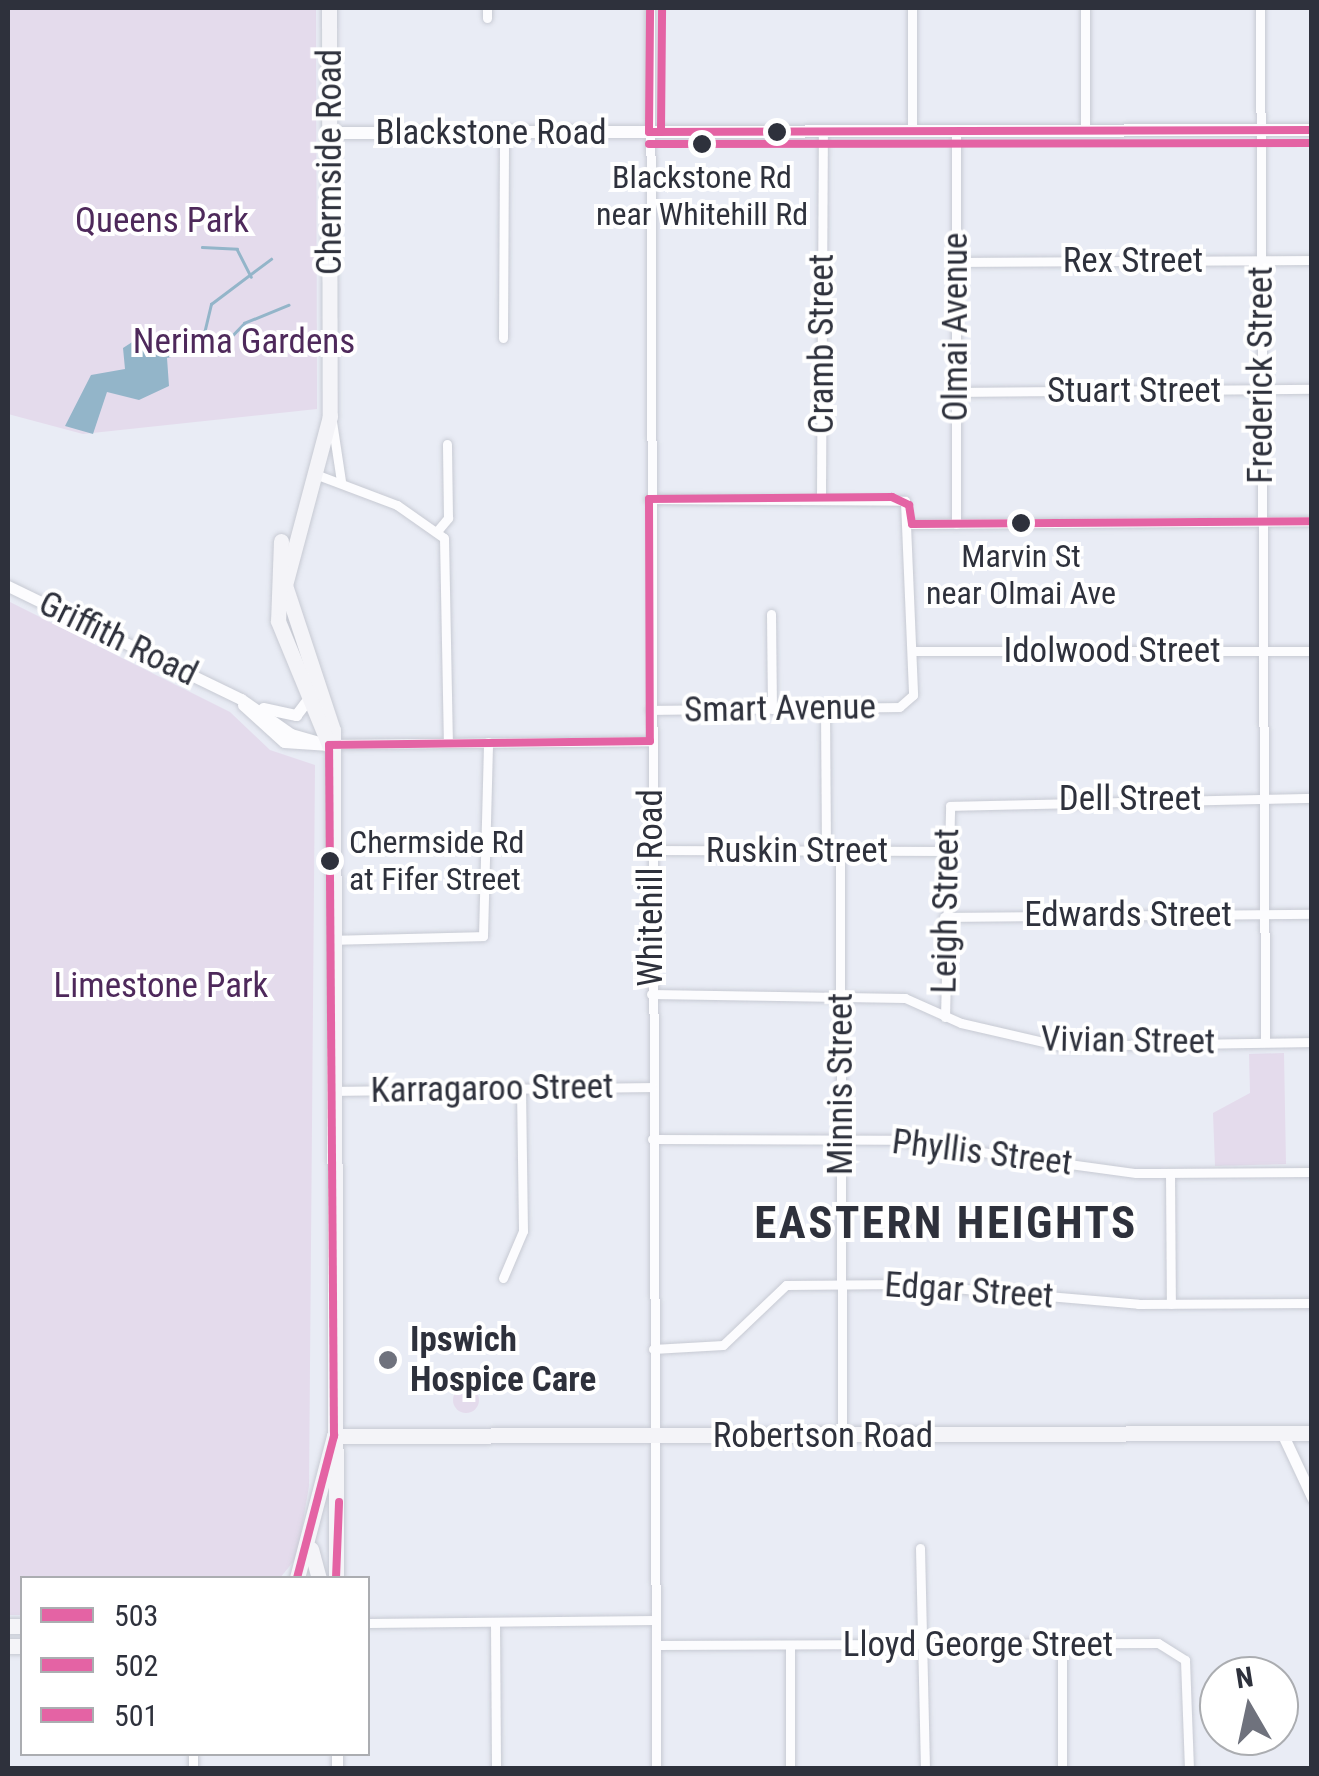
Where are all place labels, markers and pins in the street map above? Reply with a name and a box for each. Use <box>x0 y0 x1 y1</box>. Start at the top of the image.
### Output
unlabelled marker <box>767 122 787 142</box>
marker: Blackstone Rd near Whitehill Rd <box>692 134 712 154</box>
place label: Blackstone Rd near Whitehill Rd <box>596 159 808 234</box>
marker: Marvin St near Olmai Ave <box>1011 513 1031 533</box>
place label: Marvin St near Olmai Ave <box>926 538 1116 613</box>
place label: Chermside Rd at Fifer Street <box>349 824 524 899</box>
marker: Chermside Rd at Fifer Street <box>320 851 340 871</box>
place label: Ipswich Hospice Care <box>410 1319 596 1401</box>
marker: Ipswich Hospice Care <box>375 1347 401 1373</box>

